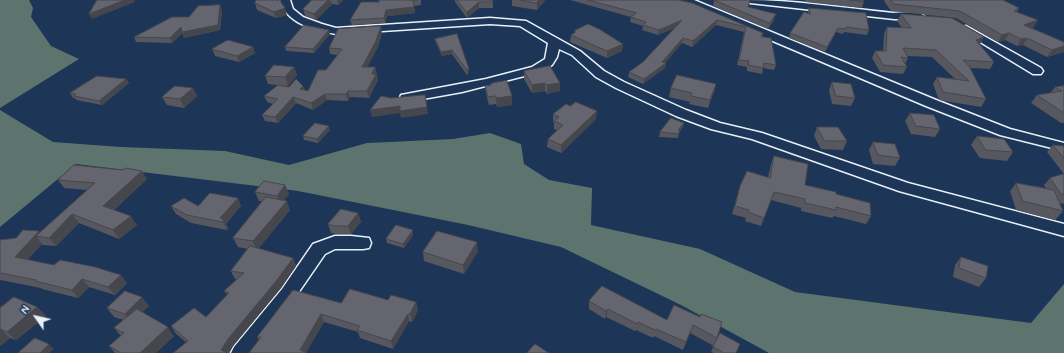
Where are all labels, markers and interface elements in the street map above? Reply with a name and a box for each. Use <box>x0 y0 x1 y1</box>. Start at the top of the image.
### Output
north arrow <box>16 297 56 337</box>
text: N <box>18 303 34 317</box>

